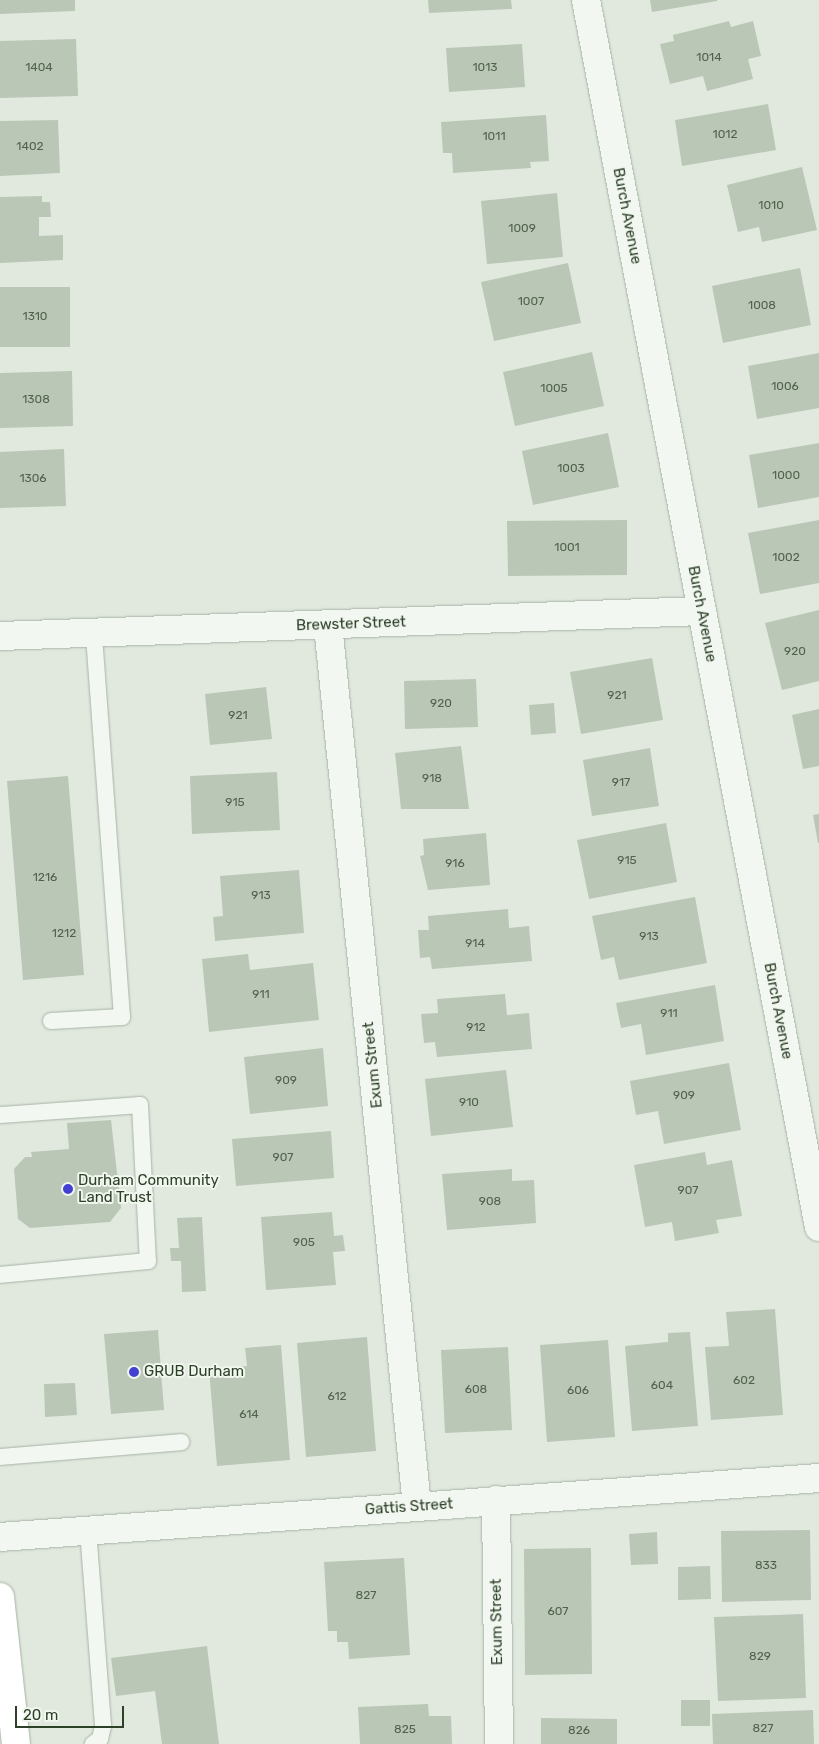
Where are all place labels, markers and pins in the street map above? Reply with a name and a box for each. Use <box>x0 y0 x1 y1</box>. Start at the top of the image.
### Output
place label: Durham Community Land Trust <box>78 1171 219 1206</box>
marker: Durham Community Land Trust <box>62 1183 74 1195</box>
place label: GRUB Durham <box>144 1363 244 1381</box>
marker: GRUB Durham <box>128 1366 140 1378</box>

